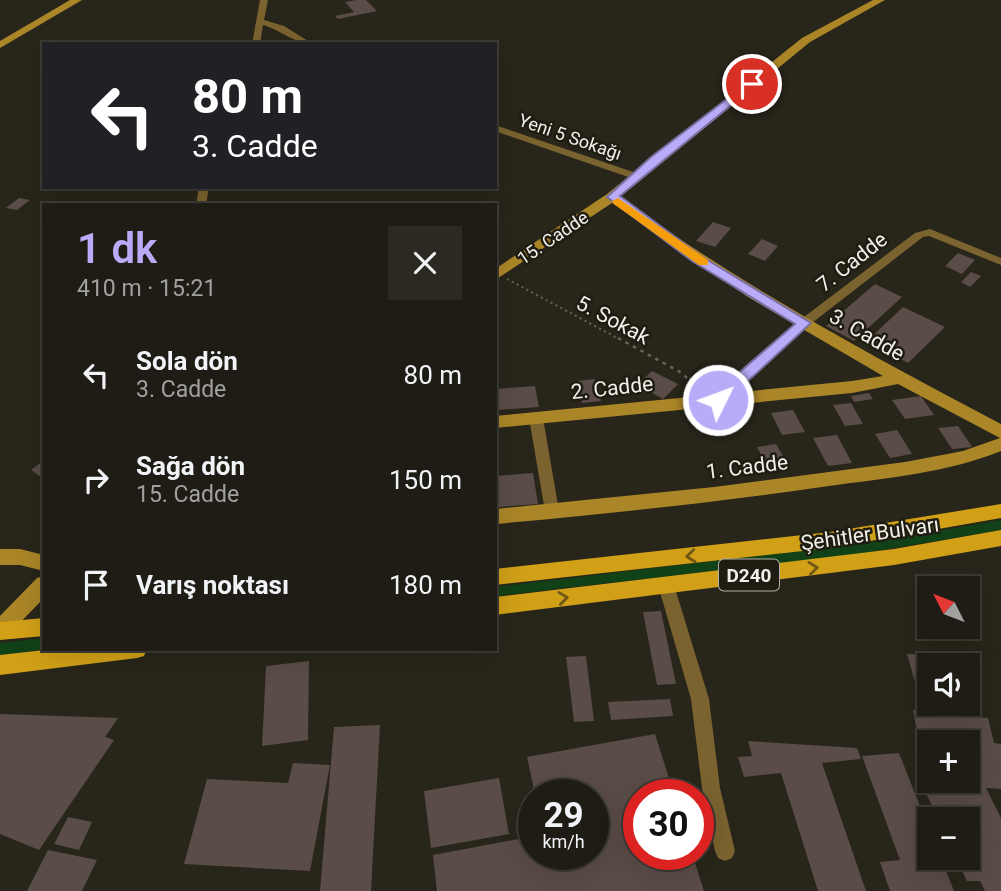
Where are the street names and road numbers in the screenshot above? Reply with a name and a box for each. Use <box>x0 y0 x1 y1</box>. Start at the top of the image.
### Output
street label: Yeni 5 Sokağı <box>516 109 624 164</box>
street label: 15. Cadde <box>513 206 592 269</box>
street label: 7. Cadde <box>812 227 892 297</box>
street label: 5. Sokak <box>572 291 654 349</box>
street label: 3. Cadde <box>825 304 909 366</box>
street label: 2. Cadde <box>570 372 654 404</box>
street label: 1. Cadde <box>705 450 789 484</box>
street label: Şehitler Bulvarı <box>799 512 941 556</box>
road number: D240 <box>719 560 779 590</box>

